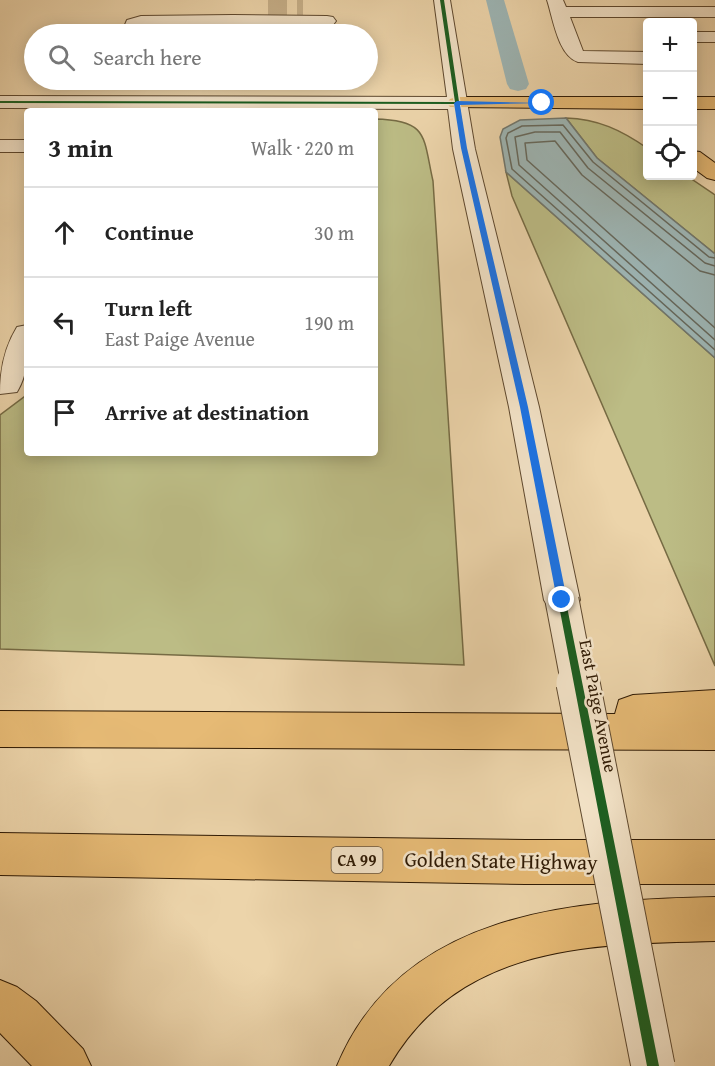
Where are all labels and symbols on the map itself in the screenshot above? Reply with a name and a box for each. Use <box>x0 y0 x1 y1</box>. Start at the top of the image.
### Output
route start <box>528 89 554 115</box>
route end <box>548 586 574 612</box>
street label: East Paige Avenue <box>572 637 625 775</box>
street label: Golden State Highway <box>404 843 598 878</box>
road number: CA 99 <box>332 847 382 873</box>

